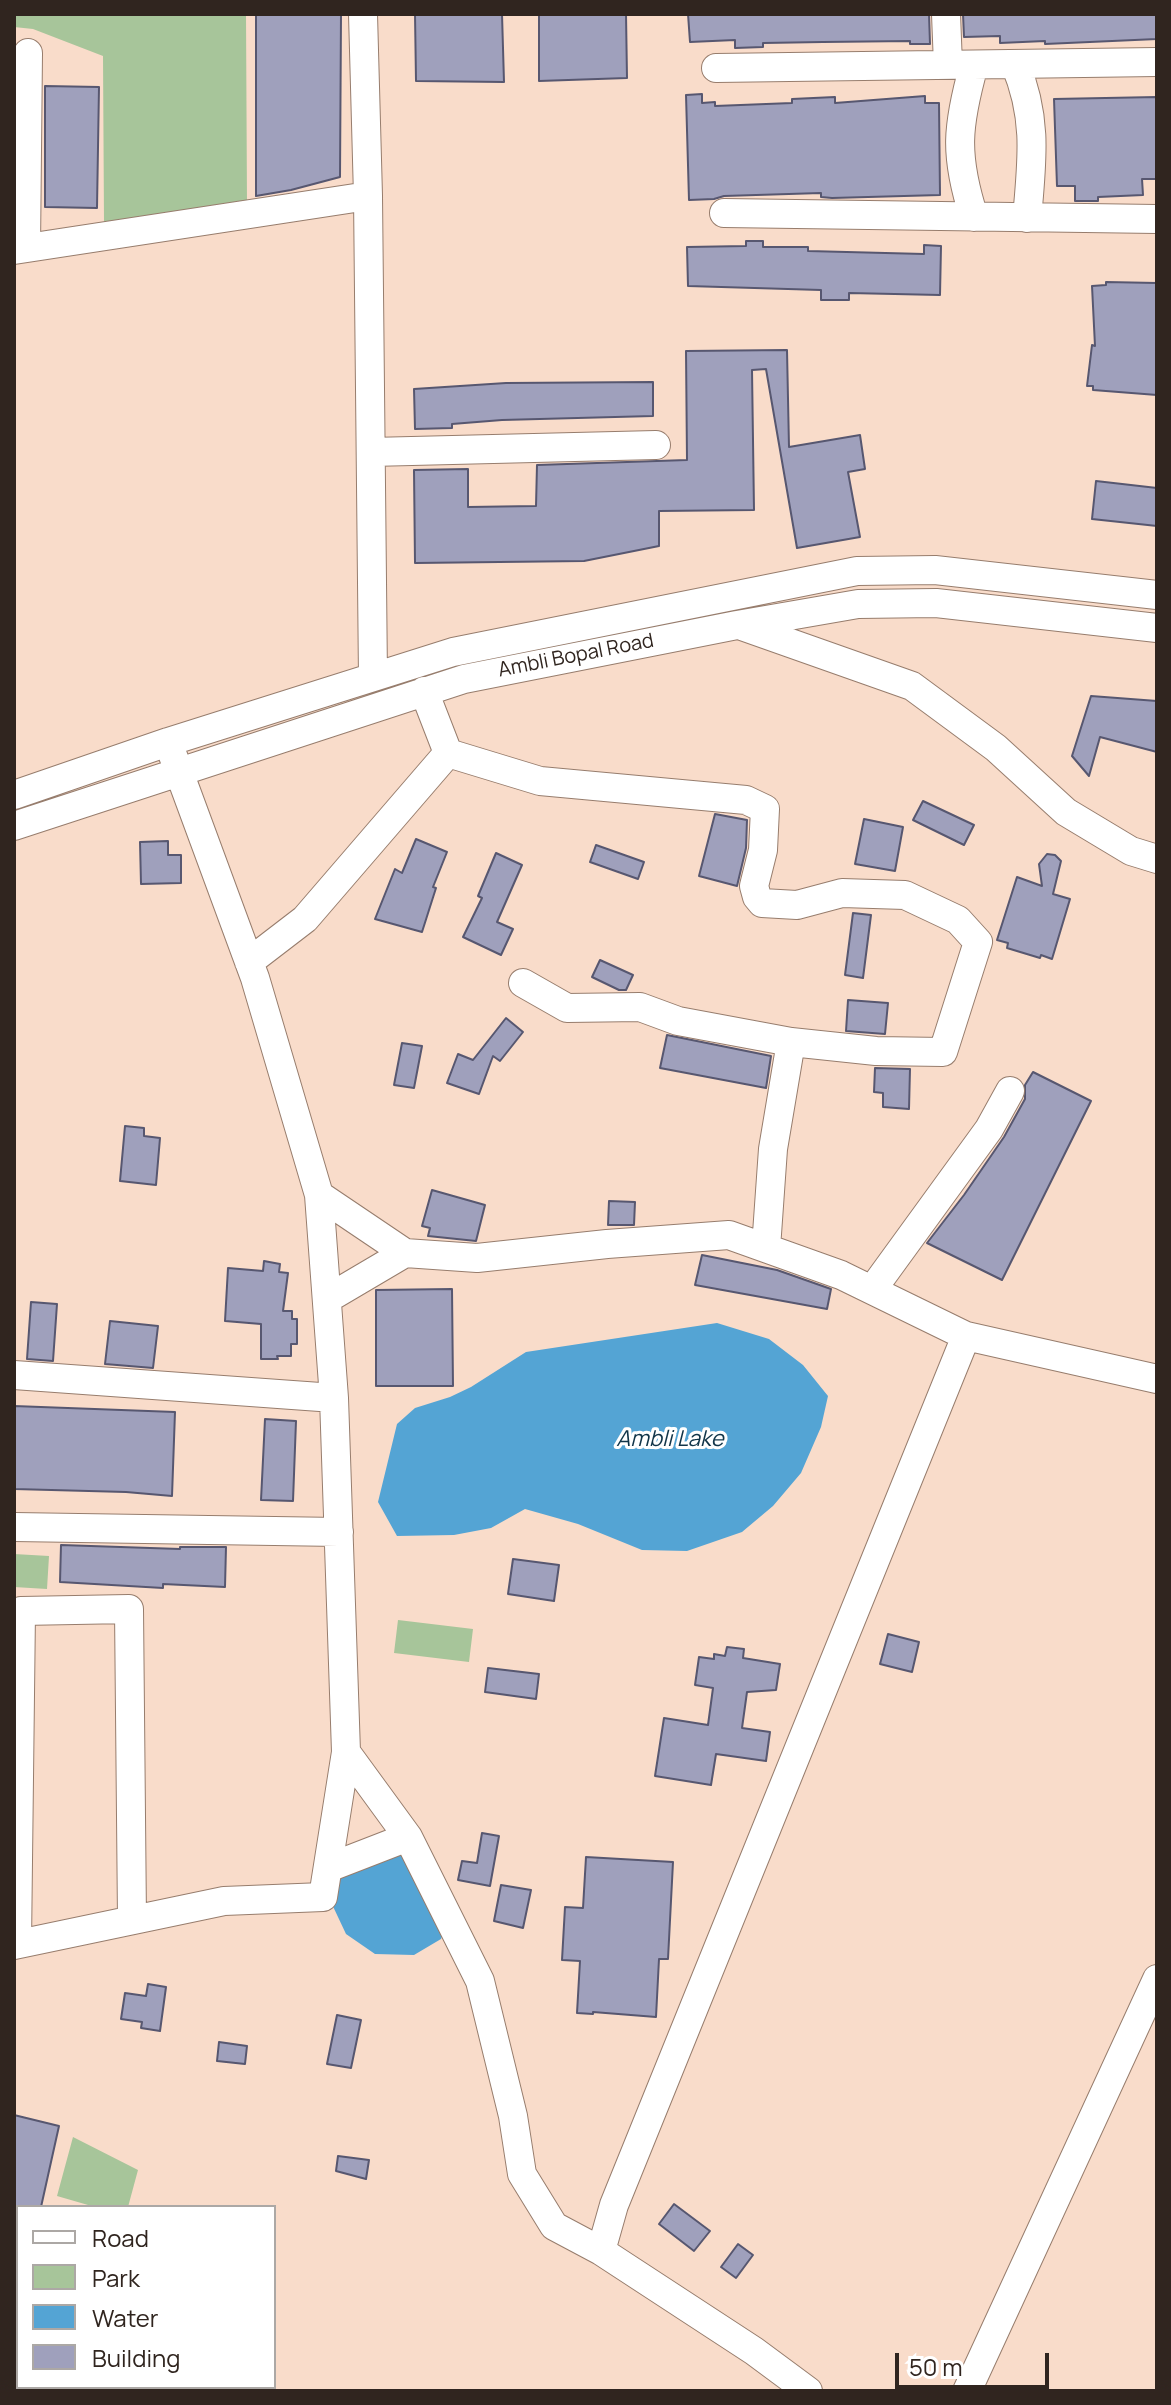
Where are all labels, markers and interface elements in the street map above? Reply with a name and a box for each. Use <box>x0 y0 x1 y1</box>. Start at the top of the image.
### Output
street label: Ambli Bopal Road <box>496 629 656 683</box>
water label: Ambli Lake <box>616 1427 724 1453</box>
legend <box>16 2205 276 2389</box>
text: Road <box>92 2221 149 2254</box>
text: Park <box>92 2261 140 2294</box>
text: Water <box>92 2301 159 2334</box>
scale bar <box>899 2337 1053 2387</box>
text: Building <box>92 2341 180 2374</box>
text: 50 m <box>909 2350 963 2383</box>

